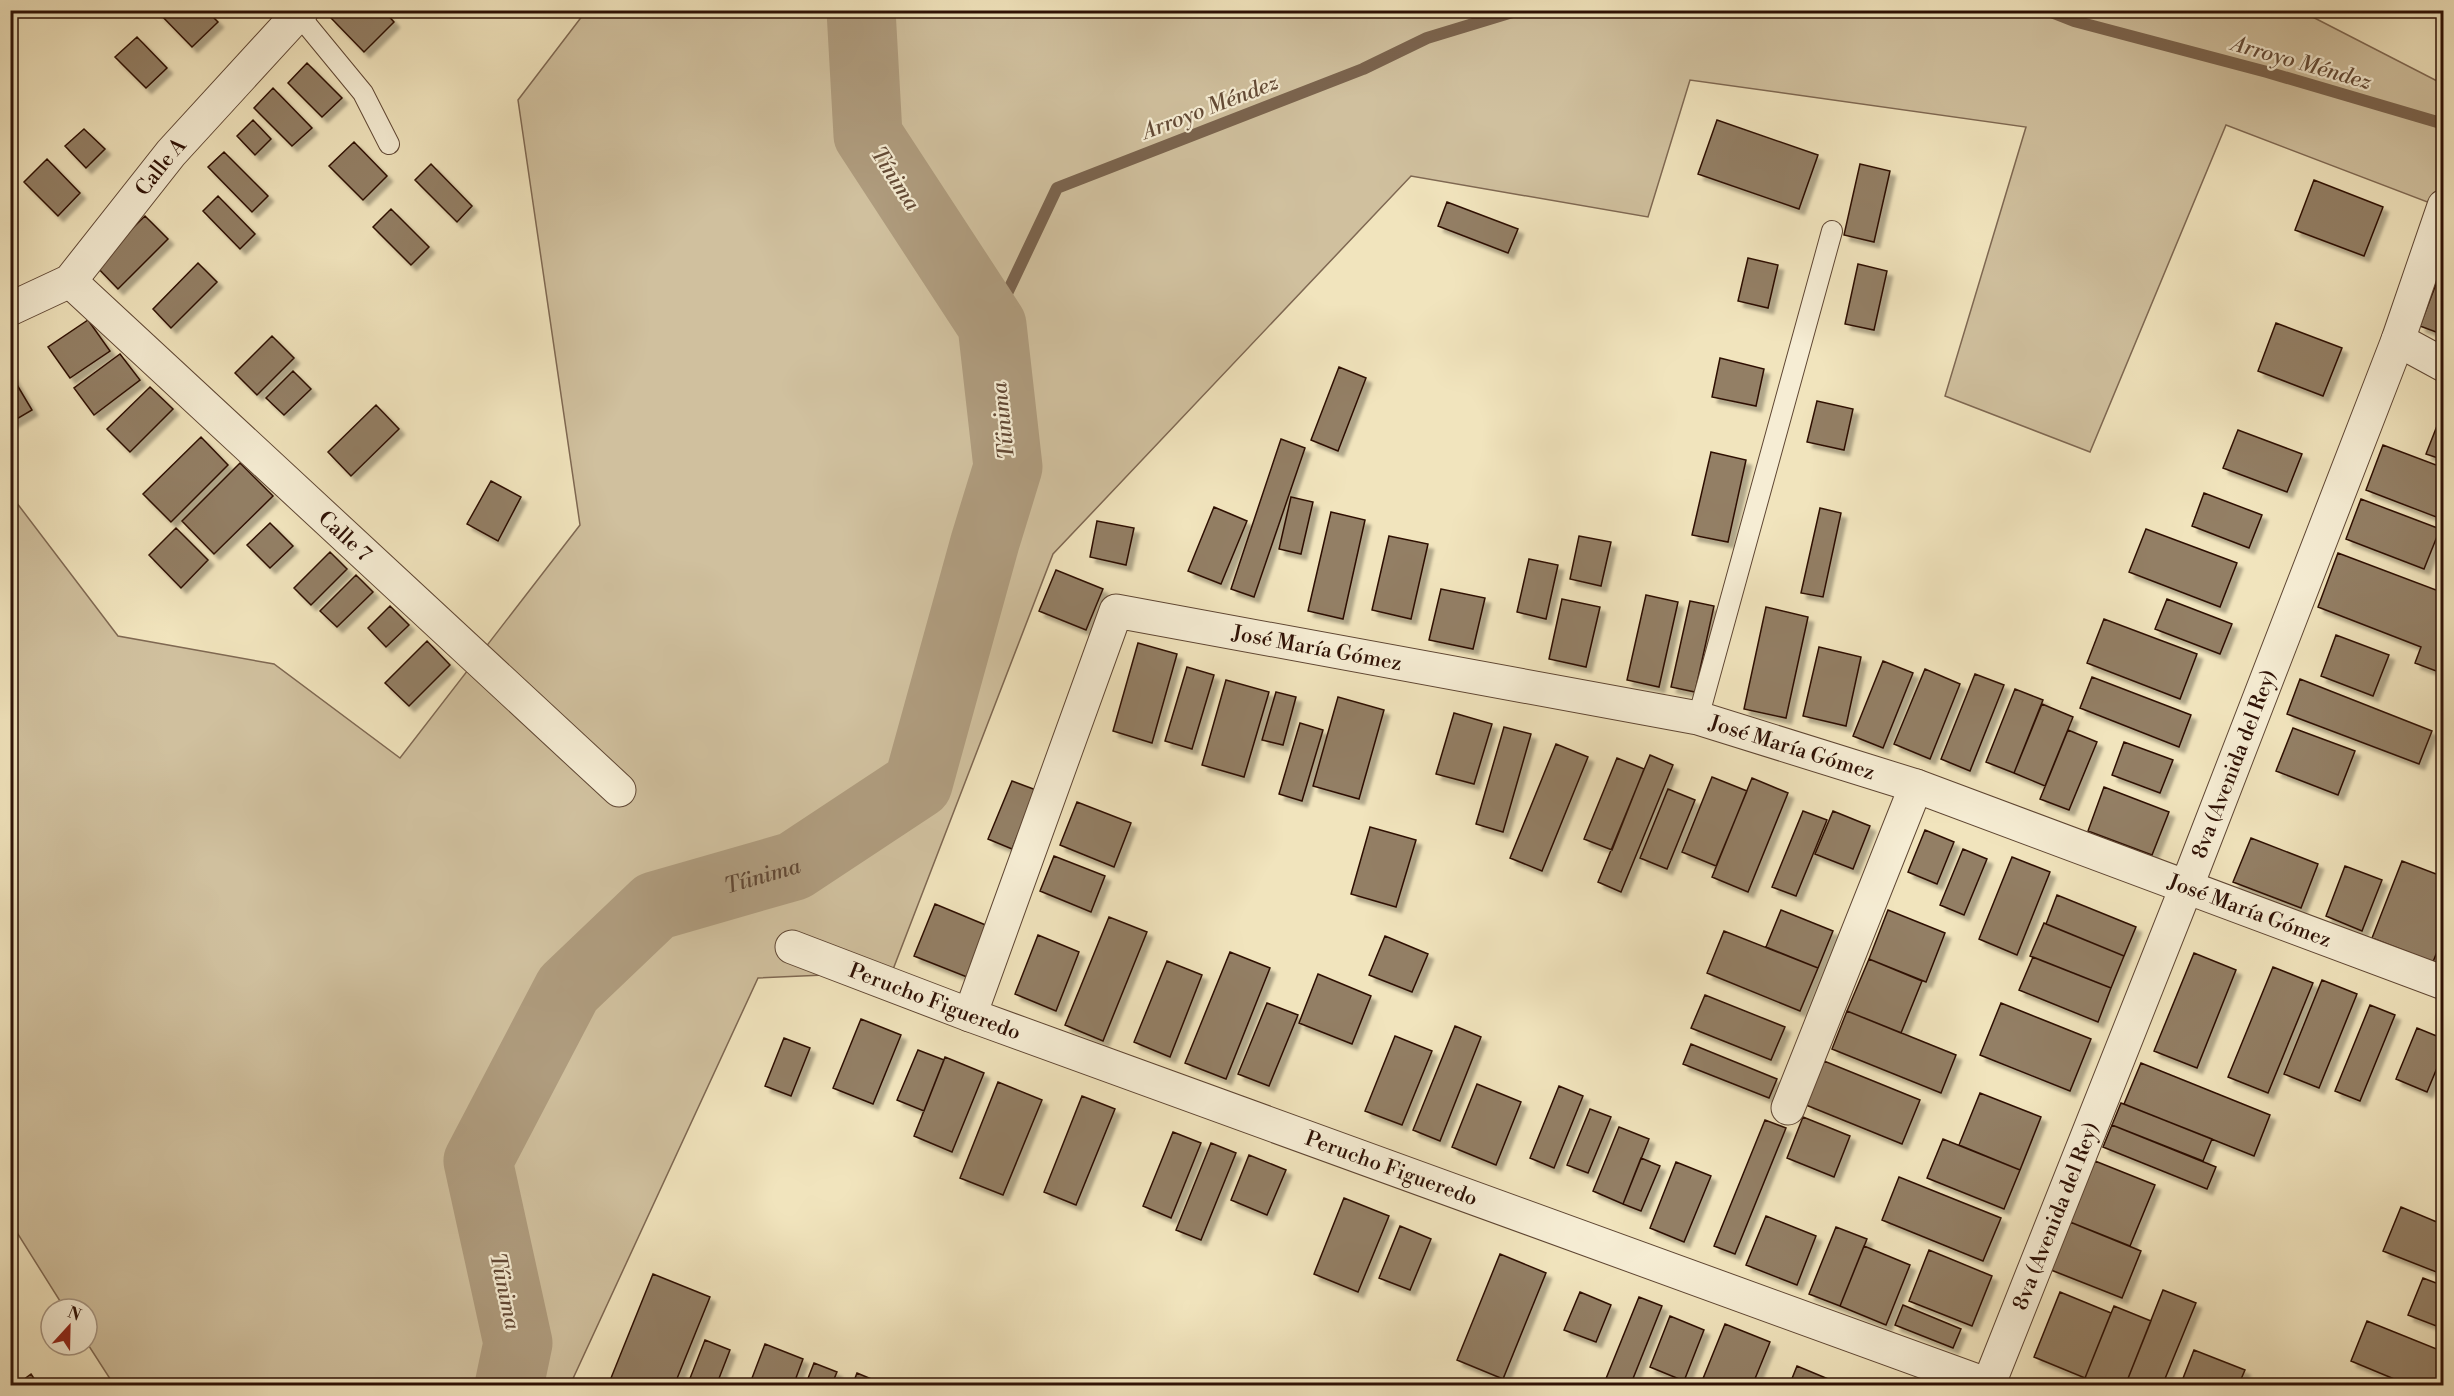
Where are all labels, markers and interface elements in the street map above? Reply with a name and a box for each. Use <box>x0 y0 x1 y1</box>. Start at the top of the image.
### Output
water label: Arroyo Méndez <box>2227 30 2375 96</box>
water label: Arroyo Méndez <box>1136 69 1283 147</box>
street label: Calle A <box>130 133 193 201</box>
water label: Tínima <box>864 142 926 217</box>
water label: Tíinima <box>986 380 1021 461</box>
street label: Calle 7 <box>312 506 377 568</box>
street label: José María Gómez <box>1229 620 1404 677</box>
street label: 8va (Avenida del Rey) <box>2187 666 2283 862</box>
street label: José María Gómez <box>1705 710 1878 786</box>
water label: Tíinima <box>721 853 804 900</box>
street label: José María Gómez <box>2163 869 2335 954</box>
street label: Perucho Figueredo <box>845 958 1024 1046</box>
street label: 8va (Avenida del Rey) <box>2008 1119 2106 1314</box>
street label: Perucho Figueredo <box>1301 1126 1481 1212</box>
water label: Tíinima <box>483 1250 526 1333</box>
north arrow <box>39 1297 99 1357</box>
text: N <box>65 1302 84 1326</box>

